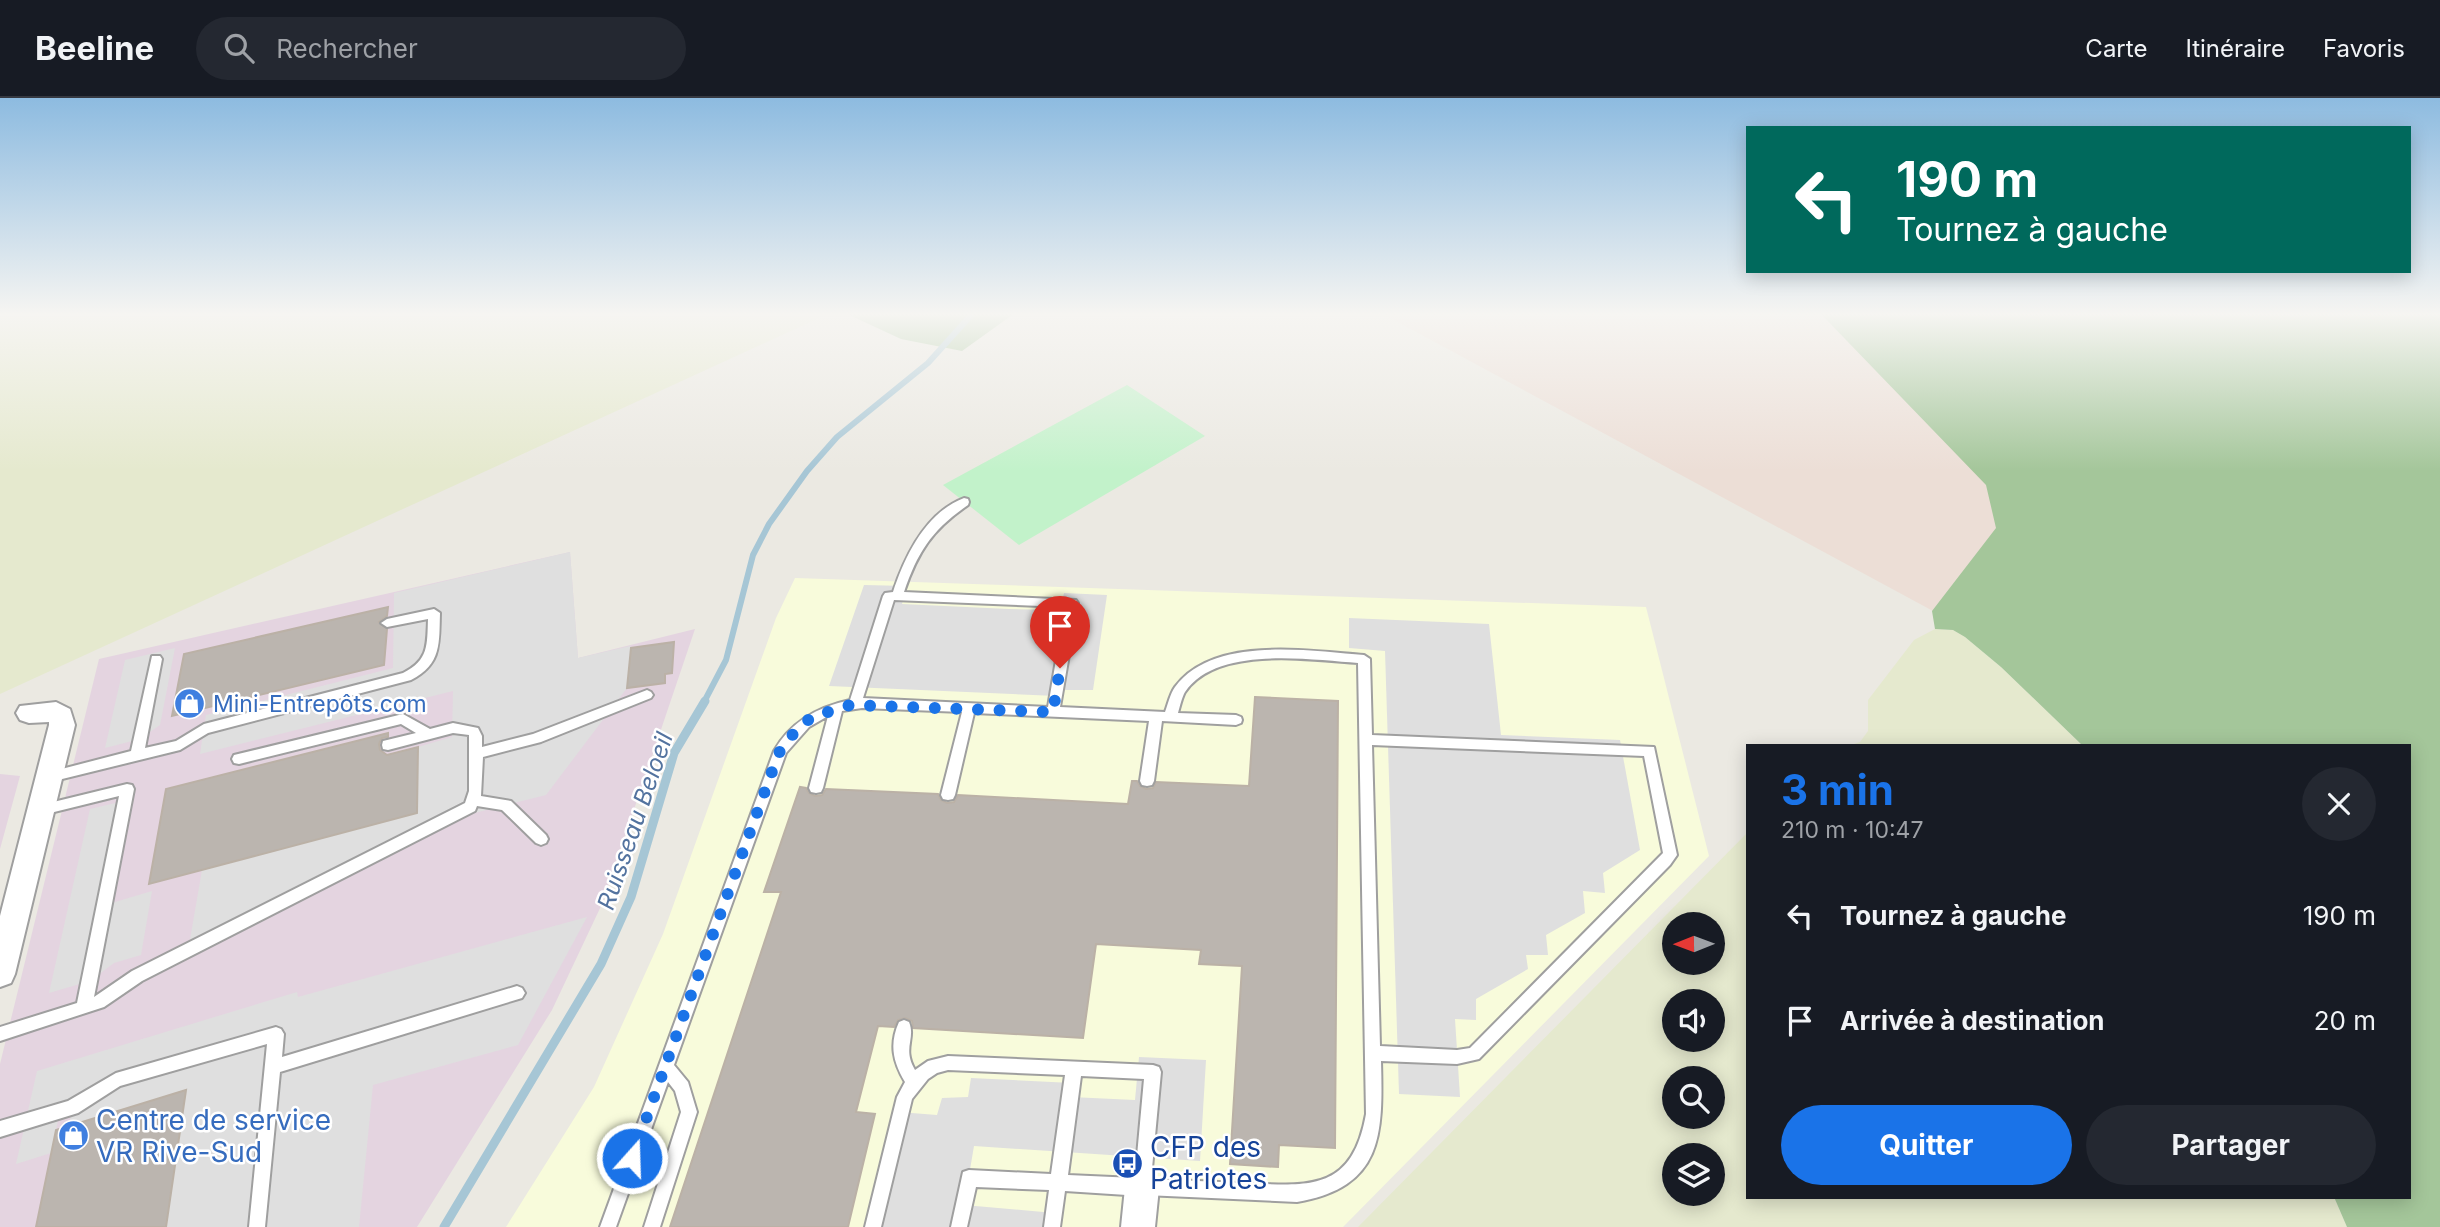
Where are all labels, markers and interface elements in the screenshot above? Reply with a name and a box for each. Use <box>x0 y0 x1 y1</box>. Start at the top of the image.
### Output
search box <box>196 17 686 80</box>
text: Beeline <box>35 28 154 68</box>
icon: search <box>220 29 258 67</box>
text: Rechercher <box>276 33 418 64</box>
text: Carte <box>2085 34 2147 63</box>
text: Itinéraire <box>2185 34 2285 63</box>
text: Favoris <box>2323 34 2405 63</box>
text: 190 m <box>1896 150 2038 209</box>
icon: left <box>1781 154 1872 245</box>
text: Tournez à gauche <box>1896 210 2168 249</box>
pin <box>1030 596 1090 668</box>
icon: arrive <box>1041 607 1079 645</box>
shop icon: Mini-Entrepôts.com <box>173 687 207 721</box>
place label: Mini-Entrepôts.com <box>213 690 427 718</box>
water label: Ruisseau Beloeil <box>591 728 679 913</box>
text: 3 min <box>1781 764 1894 815</box>
button: close <box>2302 767 2376 841</box>
text: 210 m · 10:47 <box>1781 816 1923 844</box>
icon: left <box>1781 897 1819 935</box>
text: Tournez à gauche <box>1840 900 2066 931</box>
text: 190 m <box>2303 900 2376 931</box>
north arrow <box>1662 912 1726 975</box>
map controls <box>1662 912 1725 1206</box>
button: sound <box>1662 989 1725 1052</box>
icon: arrive <box>1781 1002 1819 1040</box>
text: Arrivée à destination <box>1840 1005 2105 1036</box>
text: 20 m <box>2314 1005 2376 1036</box>
button: search <box>1662 1066 1725 1129</box>
place label: Centre de service VR Rive-Sud <box>96 1103 331 1169</box>
button: Quitter <box>1781 1105 2072 1185</box>
button: Partager <box>2086 1105 2376 1185</box>
shop icon: Centre de service VR Rive-Sud <box>56 1119 90 1153</box>
position arrow <box>595 1121 669 1195</box>
place label: CFP des Patriotes <box>1150 1130 1267 1196</box>
button: layers <box>1662 1143 1725 1206</box>
bus stop icon: CFP des Patriotes <box>1110 1146 1144 1180</box>

